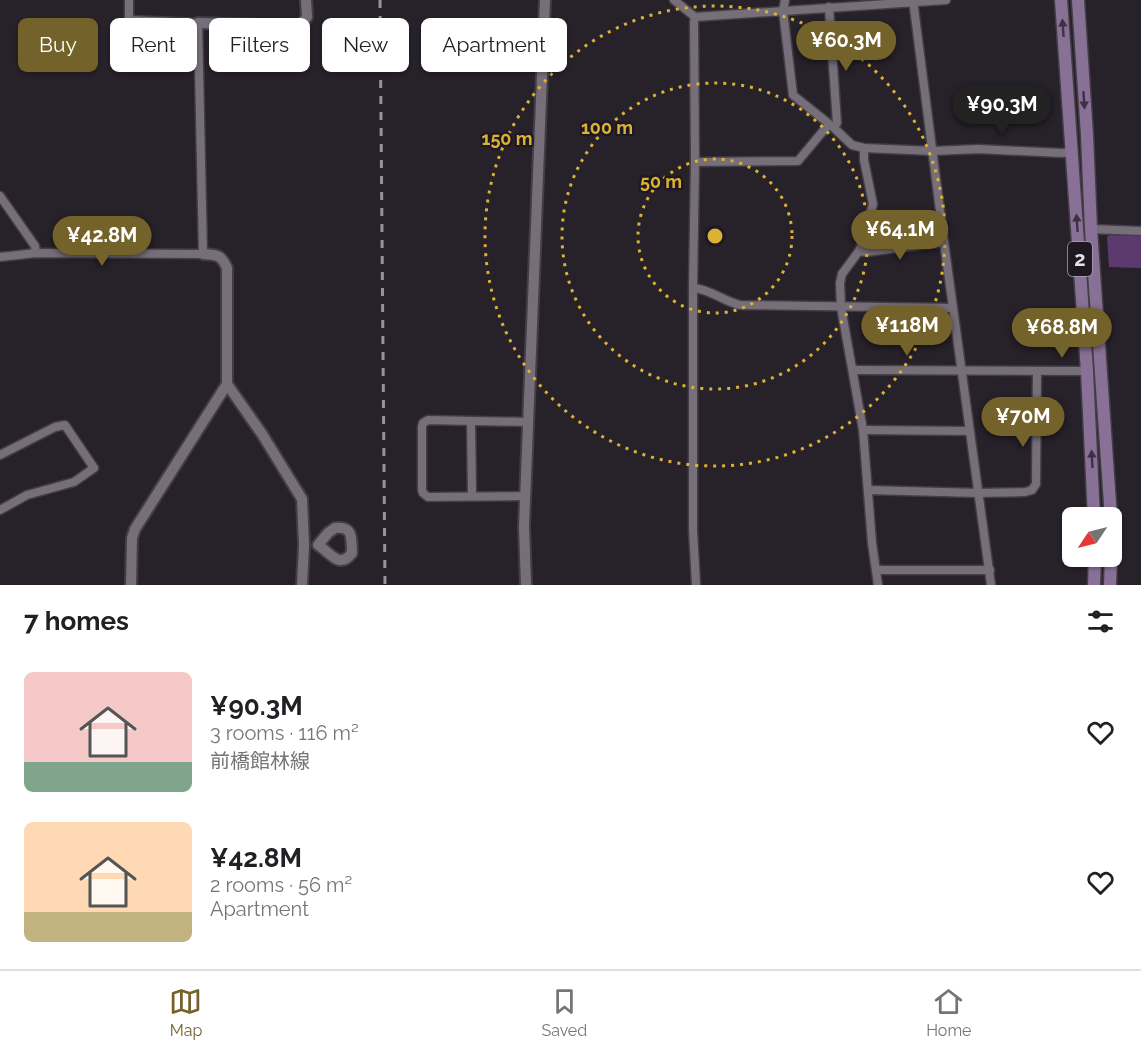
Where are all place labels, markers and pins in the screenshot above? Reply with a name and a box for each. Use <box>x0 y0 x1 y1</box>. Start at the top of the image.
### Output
pin: ¥60.3M <box>797 21 895 72</box>
pin: ¥90.3M <box>953 85 1051 136</box>
pin: ¥64.1M <box>851 210 949 261</box>
pin: ¥42.8M <box>53 216 151 267</box>
centre of rings <box>705 226 725 246</box>
pin: ¥118M <box>865 306 949 357</box>
pin: ¥68.8M <box>1013 308 1111 359</box>
pin: ¥70M <box>987 397 1059 448</box>

